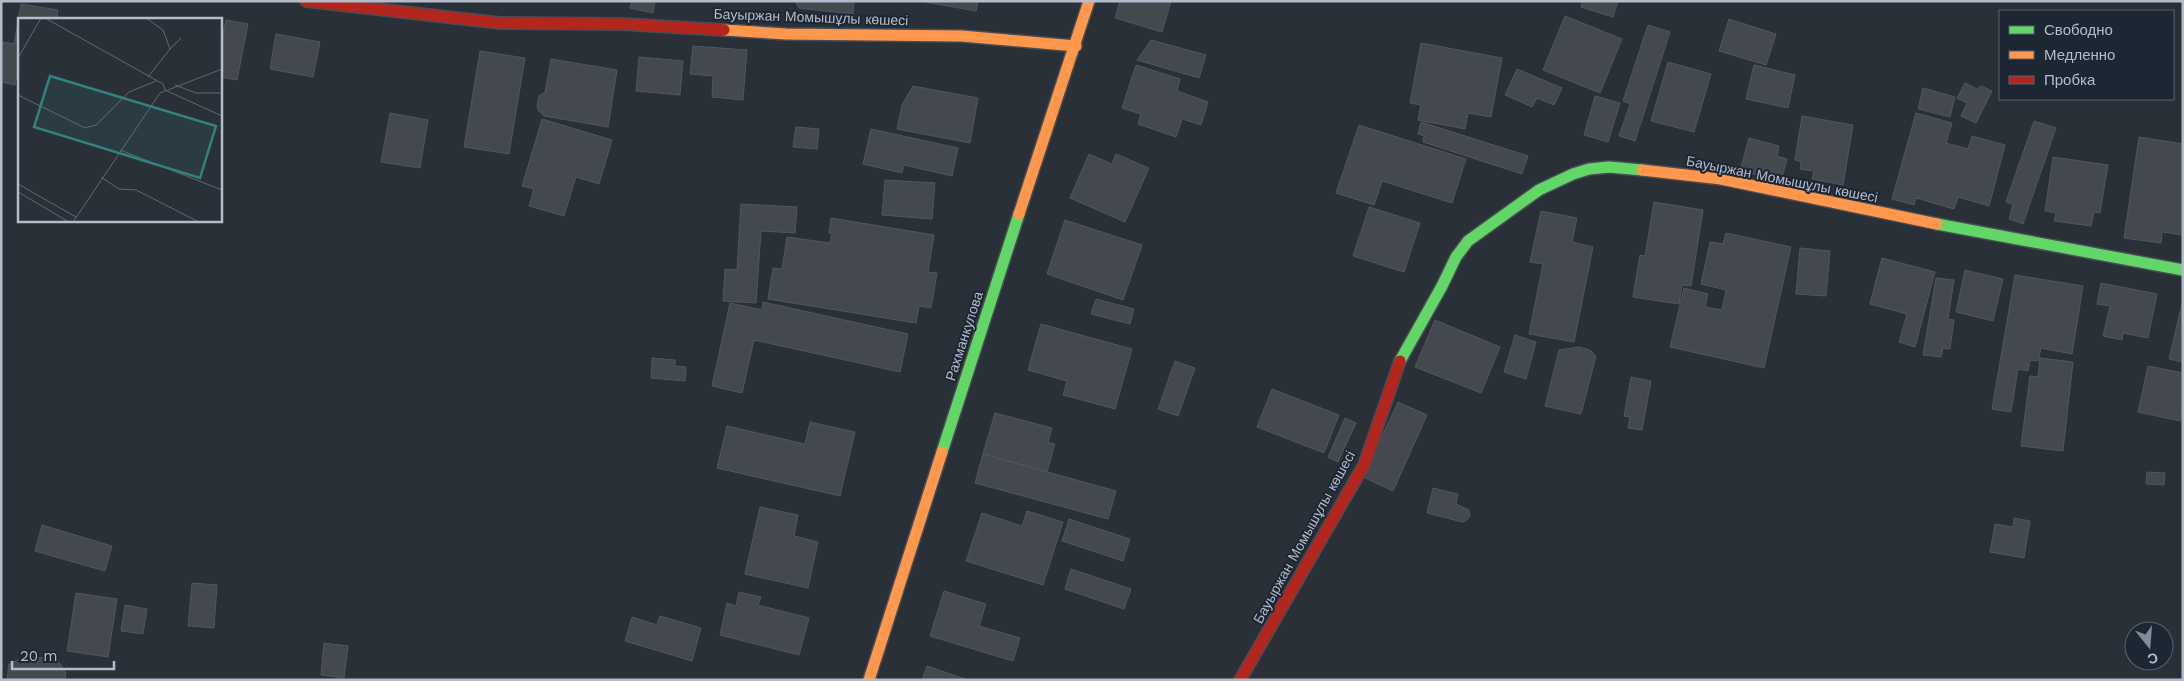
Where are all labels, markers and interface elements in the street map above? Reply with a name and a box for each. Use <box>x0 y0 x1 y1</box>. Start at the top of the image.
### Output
street label: Бауыржан Момышұлы көшесі <box>713 6 909 28</box>
legend <box>1999 10 2174 100</box>
inset map <box>18 18 221 221</box>
text: Свободно <box>2044 21 2113 39</box>
text: Медленно <box>2044 46 2115 64</box>
text: Пробка <box>2044 71 2096 89</box>
street label: Бауыржан Момышұлы көшесі <box>1685 153 1879 205</box>
street label: Рахманкулова <box>942 289 986 383</box>
street label: Бауыржан Момышұлы көшесі <box>1250 448 1358 626</box>
north arrow <box>2124 621 2174 671</box>
scale bar <box>12 638 115 670</box>
text: 20 m <box>20 647 58 665</box>
text: С <box>2146 649 2160 668</box>

